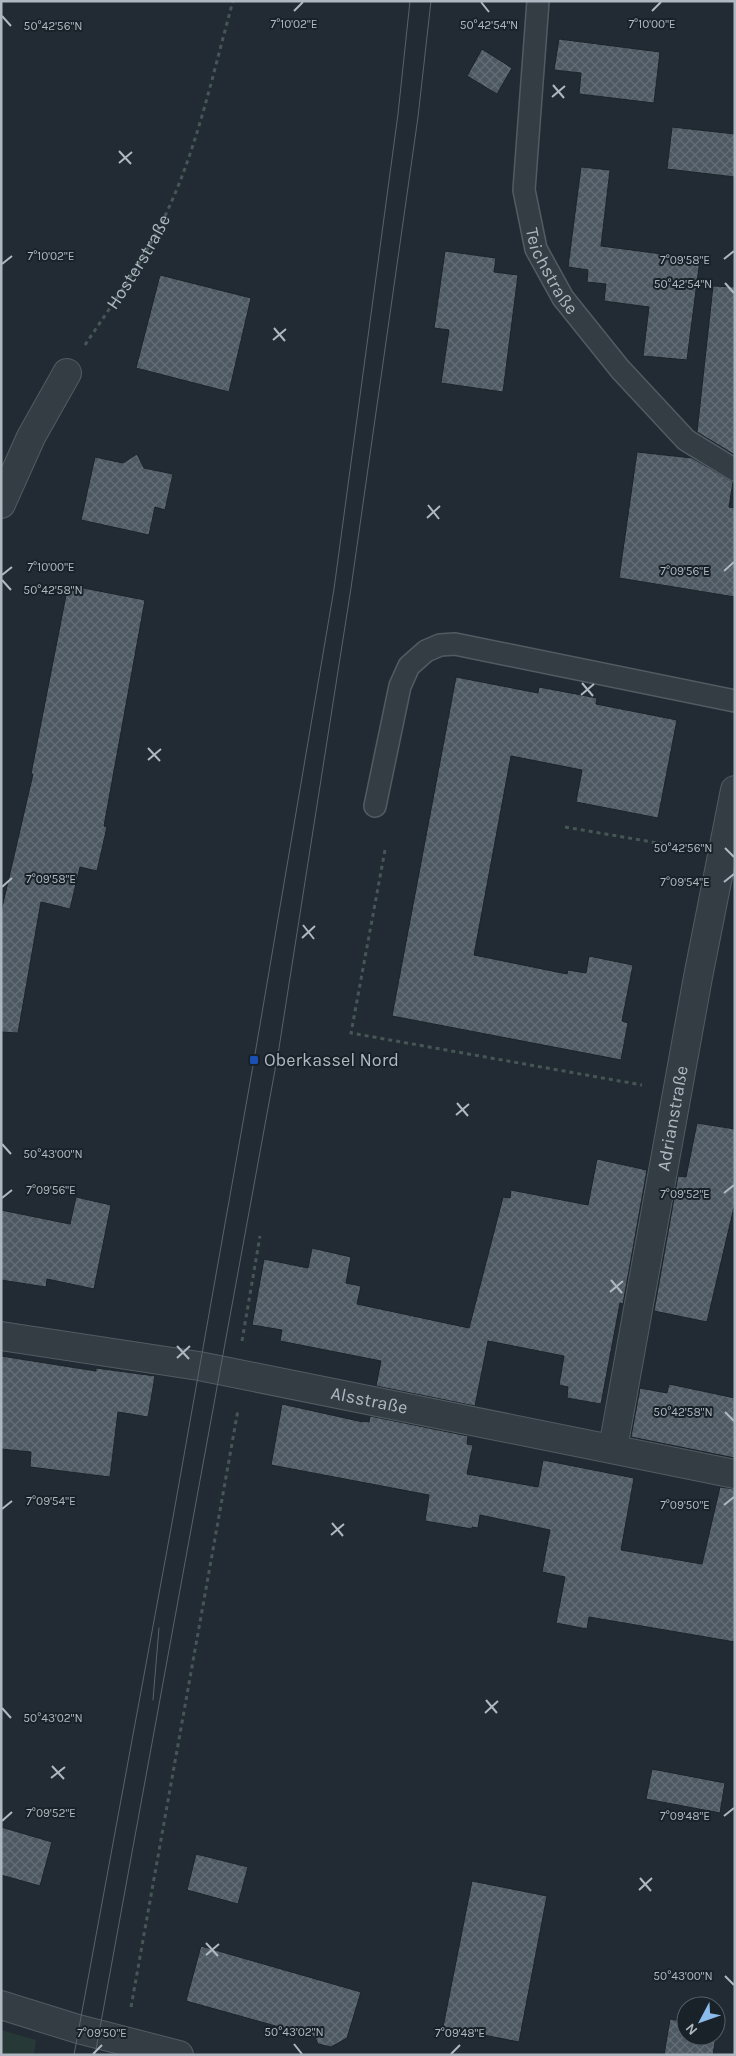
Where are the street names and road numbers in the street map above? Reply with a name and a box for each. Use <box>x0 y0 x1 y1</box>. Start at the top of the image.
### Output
street label: Hosterstraße <box>101 211 175 313</box>
street label: Teichstraße <box>521 226 583 319</box>
street label: Adrianstraße <box>652 1064 693 1173</box>
street label: Alsstraße <box>329 1382 410 1419</box>

